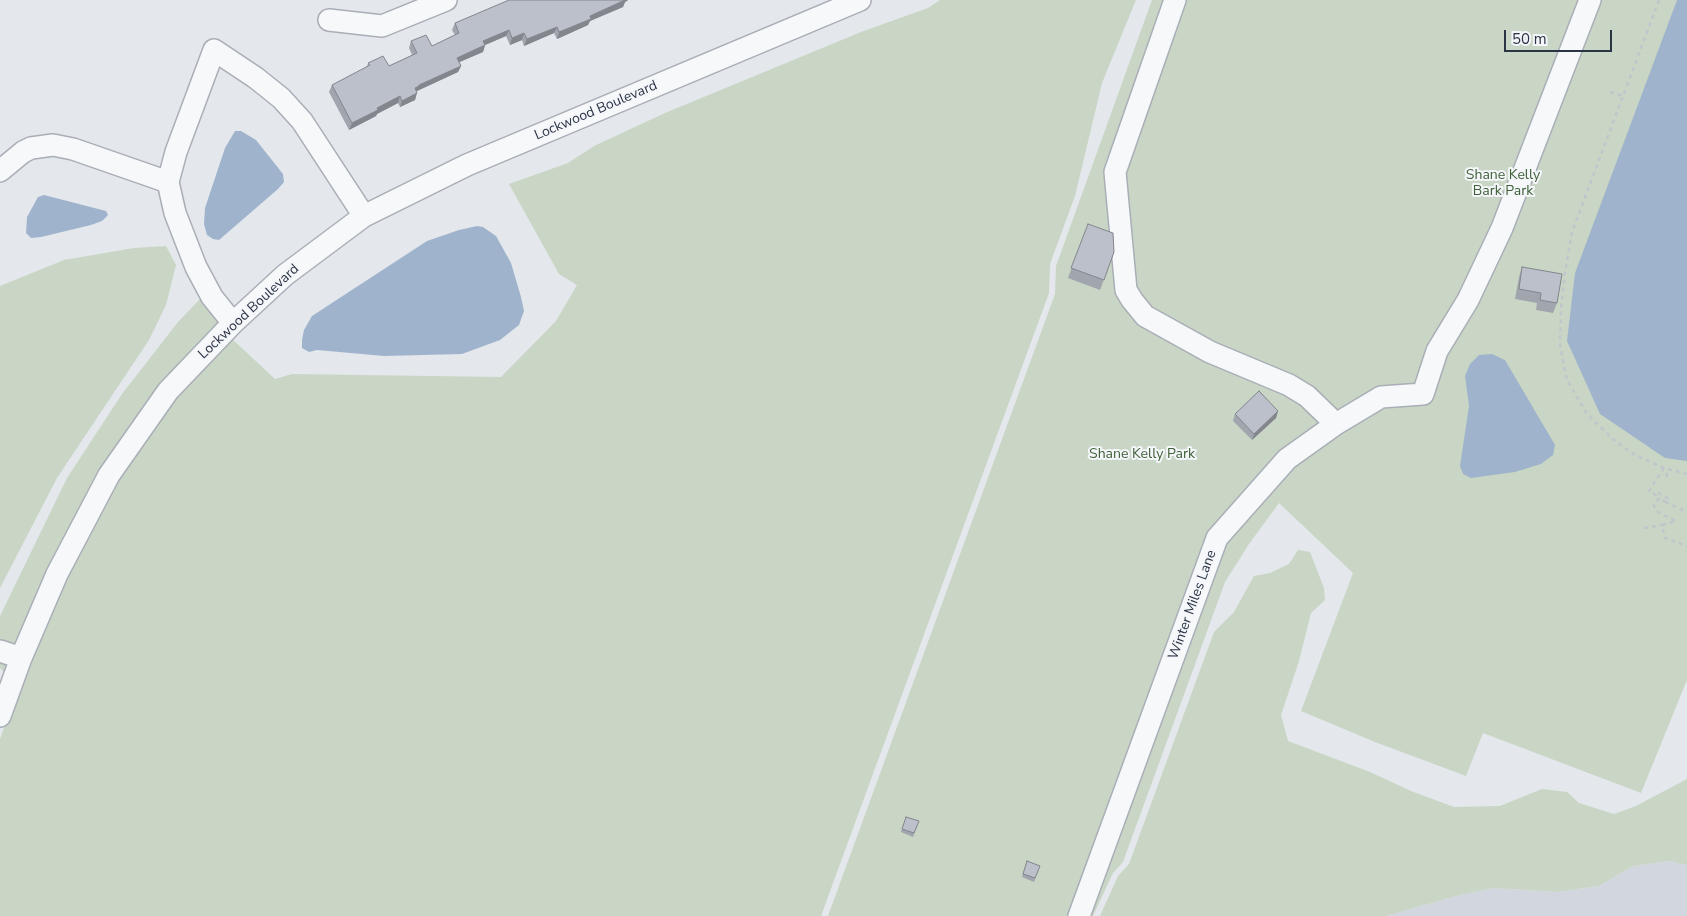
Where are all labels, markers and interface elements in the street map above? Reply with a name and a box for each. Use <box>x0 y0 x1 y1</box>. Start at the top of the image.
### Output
scale bar <box>1507 20 1614 52</box>
text: 50 m <box>1512 29 1547 49</box>
street label: Lockwood Boulevard <box>532 78 660 144</box>
park label: Shane Kelly Bark Park <box>1466 168 1540 200</box>
street label: Lockwood Boulevard <box>195 261 303 363</box>
park label: Shane Kelly Park <box>1089 447 1195 463</box>
street label: Winter Miles Lane <box>1165 548 1221 662</box>

